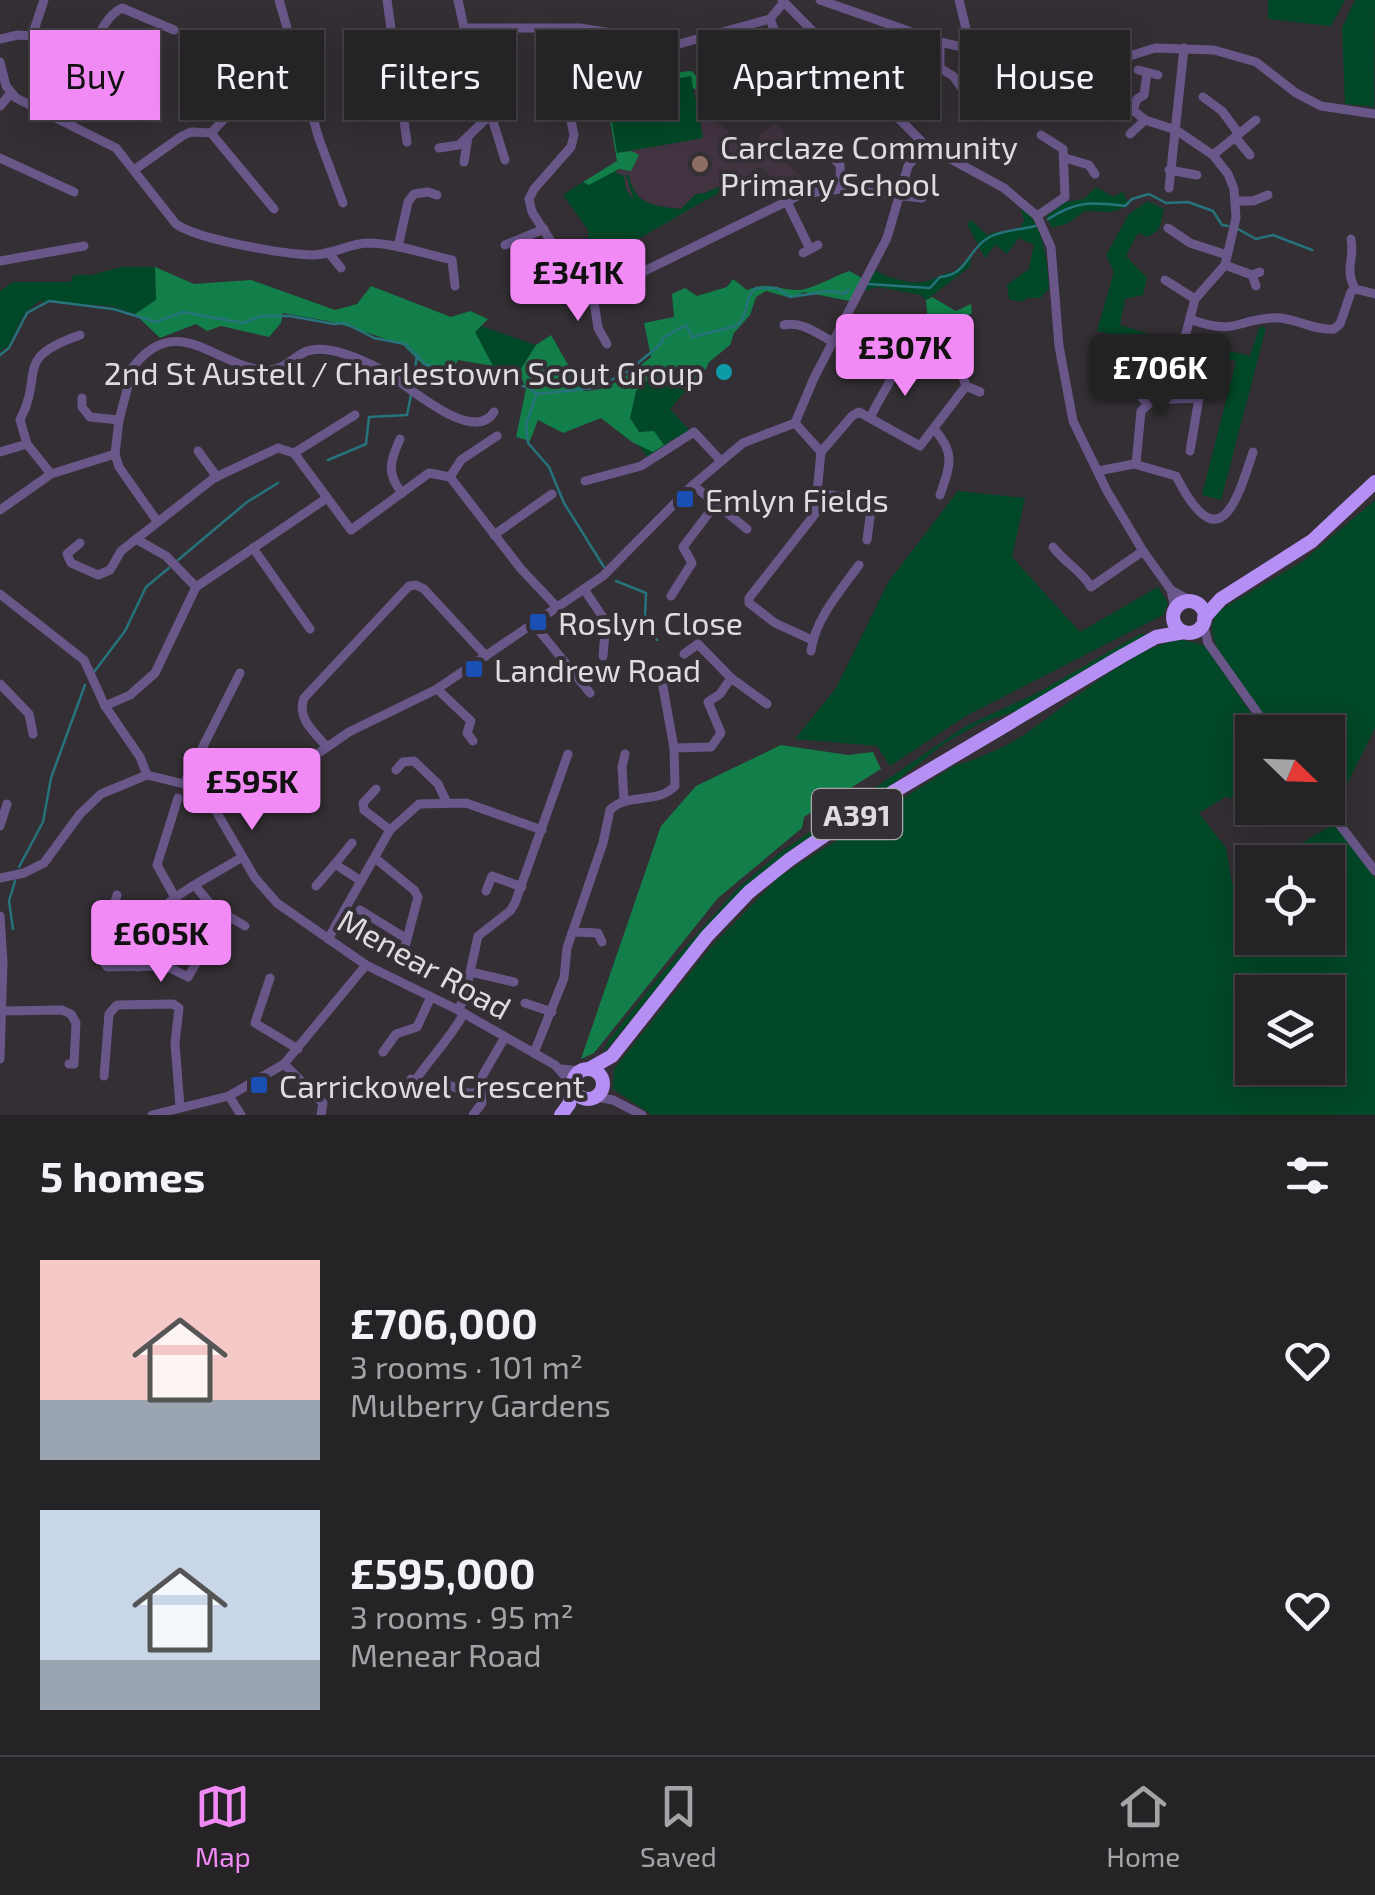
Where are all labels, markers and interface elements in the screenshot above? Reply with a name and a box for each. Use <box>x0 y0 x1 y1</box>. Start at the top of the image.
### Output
chip: Buy <box>30 30 160 120</box>
chip: Rent <box>180 30 324 120</box>
chip: Filters <box>344 30 516 120</box>
chip: New <box>536 30 678 120</box>
chip: Apartment <box>698 30 940 120</box>
chip: House <box>960 30 1130 120</box>
place label: Carclaze Community Primary School <box>720 127 1018 202</box>
marker: Carclaze Community Primary School <box>689 153 711 175</box>
pin: £341K <box>508 239 648 324</box>
text: £341K <box>532 252 624 290</box>
pin: £307K <box>835 314 975 399</box>
text: £307K <box>858 327 952 365</box>
pin: £706K <box>1090 334 1230 419</box>
text: £706K <box>1112 347 1208 385</box>
place label: 2nd St Austell / Charlestown Scout Group <box>104 353 704 391</box>
marker: 2nd St Austell / Charlestown Scout Group <box>713 361 735 383</box>
place label: Emlyn Fields <box>705 480 889 518</box>
marker: Emlyn Fields <box>674 488 696 510</box>
place label: Roslyn Close <box>558 603 743 641</box>
marker: Roslyn Close <box>527 611 549 633</box>
place label: Landrew Road <box>494 650 701 688</box>
marker: Landrew Road <box>463 658 485 680</box>
north arrow <box>1235 715 1345 825</box>
map controls <box>1235 715 1345 1085</box>
pin: £595K <box>182 748 322 833</box>
text: £595K <box>205 761 299 799</box>
road number: A391 <box>812 789 902 839</box>
button: locate <box>1235 845 1345 955</box>
pin: £605K <box>91 900 231 985</box>
street label: Menear Road <box>332 900 518 1026</box>
text: £605K <box>113 913 209 951</box>
button: layers <box>1235 975 1345 1085</box>
place label: Carrickowel Crescent <box>279 1066 585 1104</box>
marker: Carrickowel Crescent <box>248 1074 270 1096</box>
icon: filters <box>1280 1148 1335 1203</box>
text: 5 homes <box>40 1150 205 1200</box>
text: £706,000 <box>350 1297 538 1347</box>
icon: home <box>120 1300 240 1420</box>
icon: heart <box>1280 1333 1335 1388</box>
text: 3 rooms · 101 m² <box>350 1347 583 1385</box>
text: Mulberry Gardens <box>350 1385 611 1423</box>
text: £595,000 <box>350 1547 535 1597</box>
icon: home <box>120 1550 240 1670</box>
icon: heart <box>1280 1583 1335 1638</box>
text: 3 rooms · 95 m² <box>350 1597 574 1635</box>
text: Menear Road <box>350 1635 542 1673</box>
tab: Map <box>195 1779 251 1873</box>
tab: Saved <box>640 1779 717 1873</box>
tab: Home <box>1106 1779 1180 1873</box>

